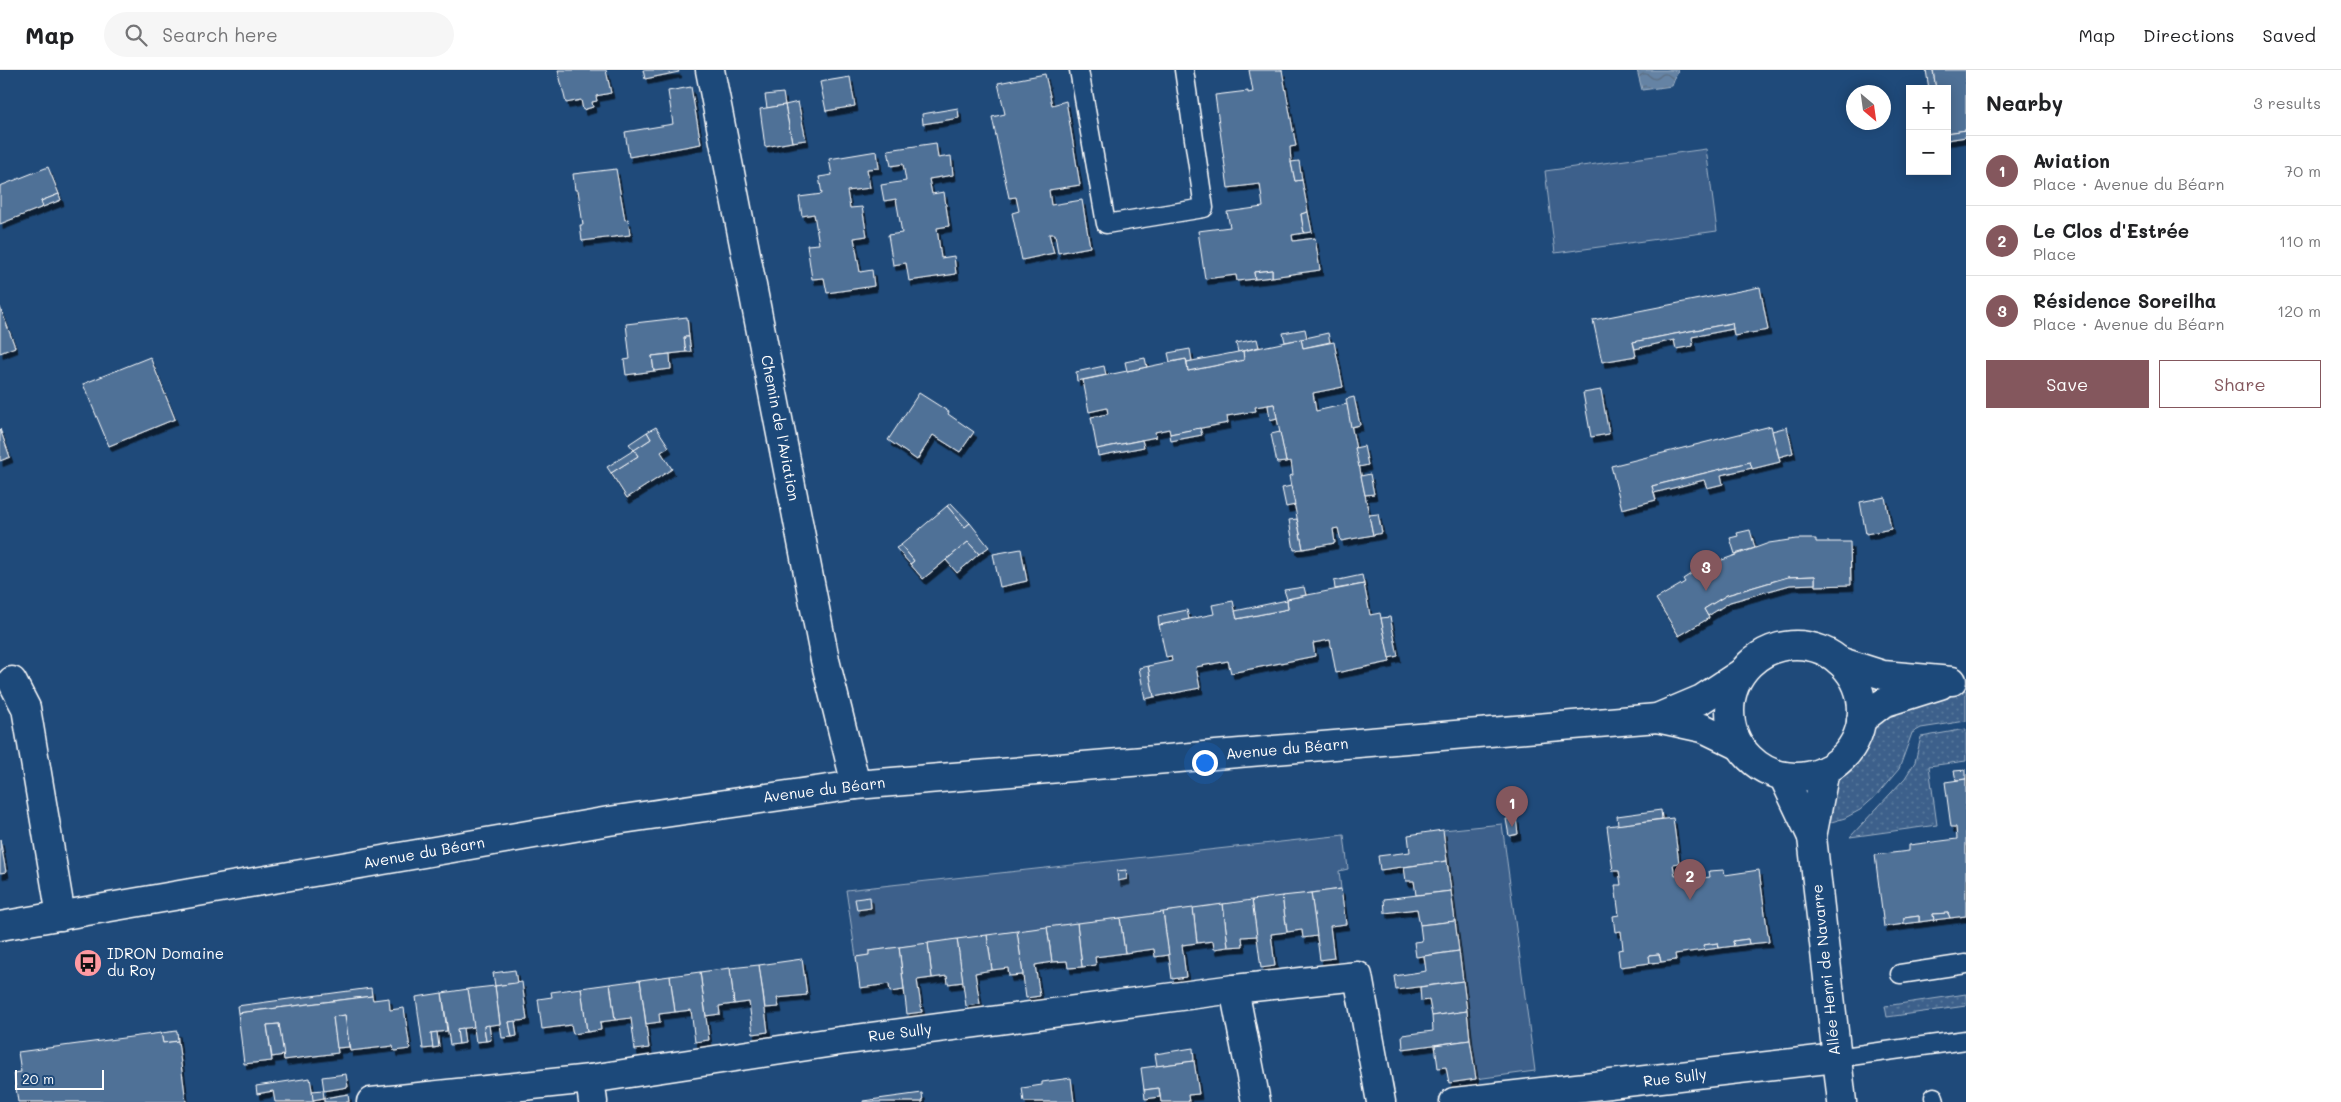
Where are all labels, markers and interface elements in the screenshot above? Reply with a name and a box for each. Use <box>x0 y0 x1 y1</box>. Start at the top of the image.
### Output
search box <box>104 12 454 57</box>
text: Map <box>25 19 74 50</box>
icon: search <box>122 21 150 49</box>
text: Search here <box>162 22 278 47</box>
text: Map <box>2078 23 2115 47</box>
text: Directions <box>2143 23 2235 47</box>
text: Saved <box>2263 23 2316 47</box>
north arrow <box>1846 85 1891 130</box>
map controls <box>1906 85 1951 175</box>
button: + <box>1906 85 1951 130</box>
text: Nearby <box>1986 89 2063 116</box>
text: 3 results <box>2253 92 2321 113</box>
button: − <box>1906 130 1951 175</box>
text: Aviation <box>2033 148 2110 173</box>
text: 1 <box>1998 160 2006 181</box>
text: 70 m <box>2284 160 2321 181</box>
text: Place · Avenue du Béarn <box>2033 173 2225 194</box>
text: Le Clos d'Estrée <box>2033 218 2189 243</box>
text: 2 <box>1998 230 2006 251</box>
text: 110 m <box>2279 230 2321 251</box>
text: Place <box>2033 243 2076 264</box>
text: Résidence Soreilha <box>2033 288 2217 313</box>
text: 3 <box>1997 300 2007 321</box>
text: 120 m <box>2277 300 2321 321</box>
text: Place · Avenue du Béarn <box>2033 313 2225 334</box>
street label: Chemin de l'Aviation <box>757 353 805 502</box>
button: Save <box>1986 360 2149 408</box>
button: Share <box>2159 360 2321 408</box>
pin: 3 <box>1690 550 1722 591</box>
street label: Avenue du Béarn <box>1225 733 1349 763</box>
your location <box>1192 750 1218 776</box>
street label: Avenue du Béarn <box>762 772 886 806</box>
pin: 1 <box>1496 786 1528 827</box>
street label: Avenue du Béarn <box>362 831 486 873</box>
pin: 2 <box>1674 859 1706 900</box>
street label: Allée Henri de Navarre <box>1806 883 1844 1057</box>
place label: IDRON Domaine du Roy <box>107 943 224 980</box>
bus stop icon: IDRON Domaine du Roy <box>73 948 103 978</box>
street label: Rue Sully <box>867 1018 933 1046</box>
street label: Rue Sully <box>1642 1063 1708 1091</box>
scale bar <box>15 1067 104 1090</box>
text: 20 m <box>22 1069 54 1088</box>

